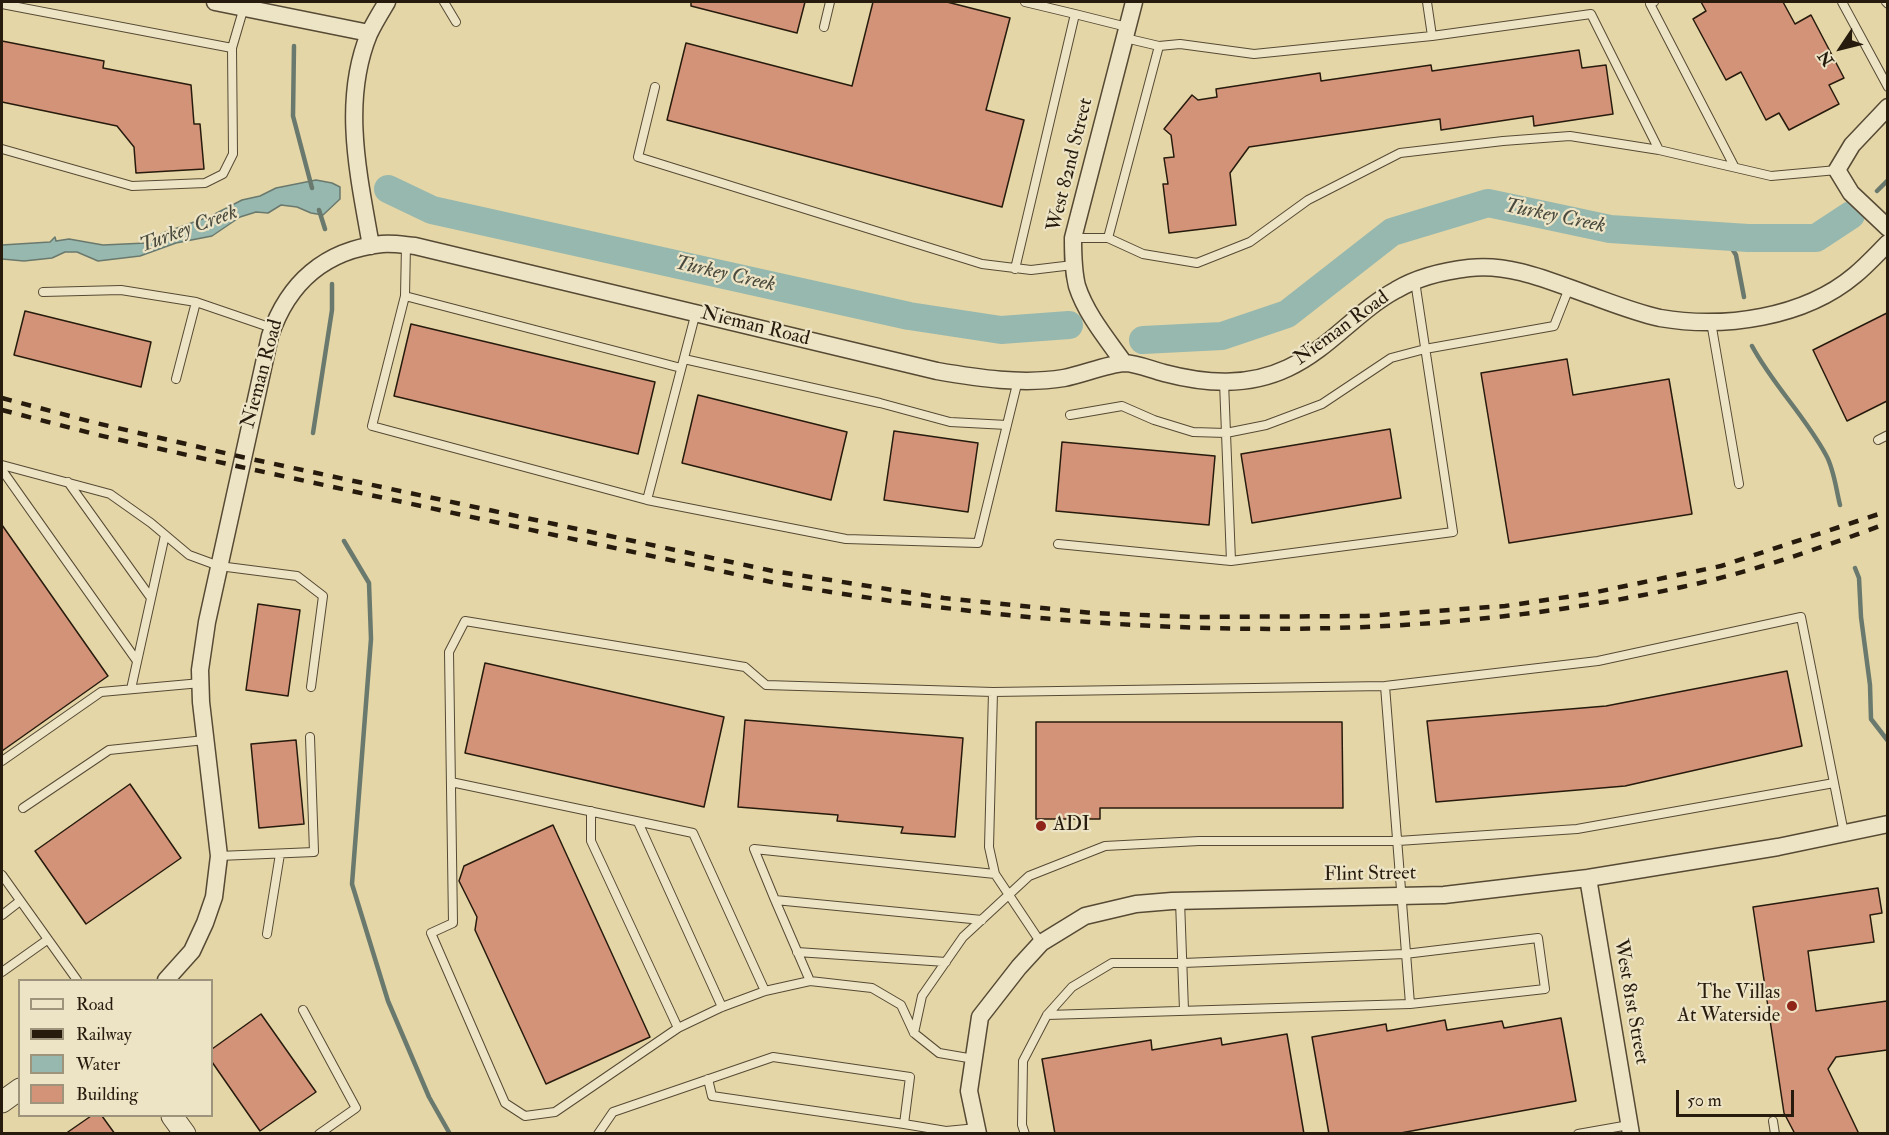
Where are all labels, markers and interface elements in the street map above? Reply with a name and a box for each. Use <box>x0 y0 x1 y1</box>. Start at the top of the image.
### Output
north arrow <box>1811 18 1871 78</box>
text: N <box>1814 47 1839 70</box>
street label: West 82nd Street <box>1043 96 1099 234</box>
water label: Turkey Creek <box>1502 194 1608 240</box>
water label: Turkey Creek <box>137 201 241 259</box>
water label: Turkey Creek <box>672 251 778 299</box>
street label: Nieman Road <box>1290 287 1394 371</box>
street label: Nieman Road <box>698 302 812 352</box>
street label: Nieman Road <box>237 317 289 431</box>
place label: ADI <box>1053 814 1090 838</box>
marker: ADI <box>1034 819 1048 833</box>
street label: Flint Street <box>1324 862 1416 888</box>
street label: West 81st Street <box>1607 938 1653 1066</box>
legend <box>18 979 213 1117</box>
place label: The Villas At Waterside <box>1677 982 1780 1029</box>
text: Road <box>76 993 114 1016</box>
marker: The Villas At Waterside <box>1785 999 1799 1013</box>
text: Railway <box>76 1023 132 1046</box>
text: Water <box>76 1053 120 1076</box>
scale bar <box>1679 1078 1798 1116</box>
text: Building <box>76 1083 138 1106</box>
text: 50 m <box>1687 1089 1722 1112</box>

